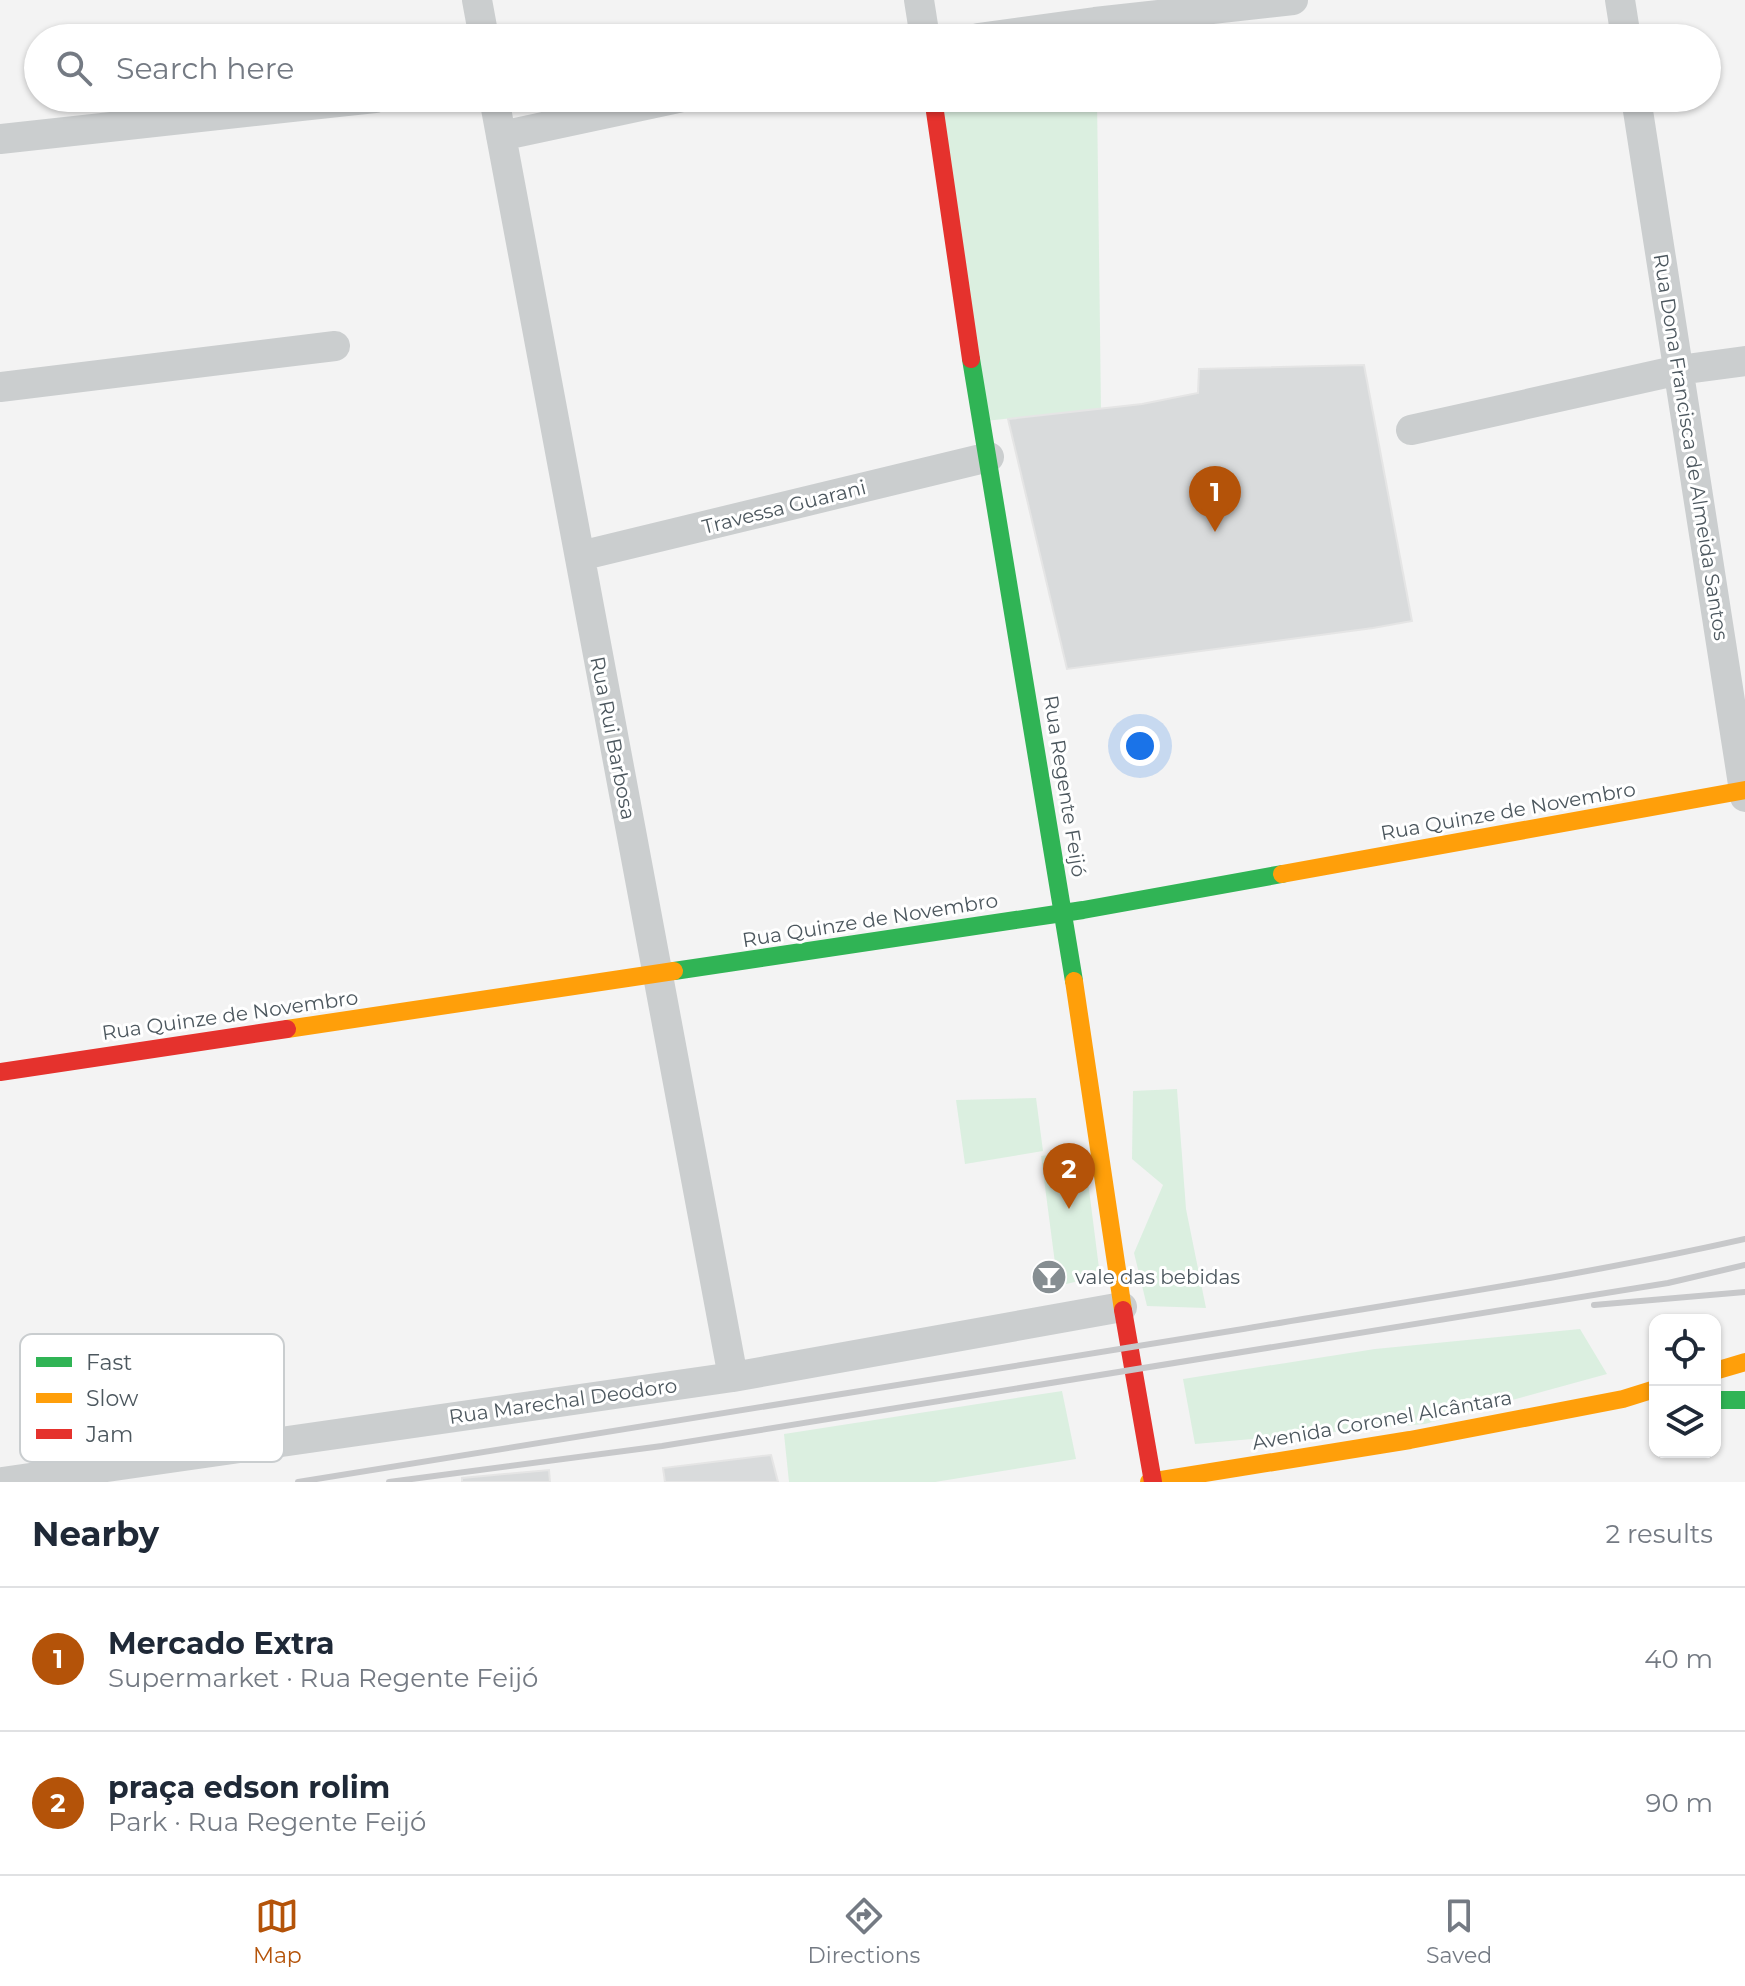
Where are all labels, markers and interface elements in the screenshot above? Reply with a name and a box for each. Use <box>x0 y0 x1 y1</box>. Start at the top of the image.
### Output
search box <box>24 24 1721 112</box>
icon: search <box>52 46 96 90</box>
text: Search here <box>116 50 294 87</box>
street label: Rua Dona Francisca de Almeida Santos <box>1649 252 1734 643</box>
pin: 1 <box>1189 466 1241 532</box>
street label: Travessa Guarani <box>700 475 868 539</box>
street label: Rua Rui Barbosa <box>585 654 641 822</box>
street label: Rua Regente Feijó <box>1039 693 1091 879</box>
your location <box>1120 726 1160 766</box>
street label: Rua Quinze de Novembro <box>1379 777 1637 845</box>
street label: Rua Quinze de Novembro <box>740 888 1000 952</box>
street label: Rua Quinze de Novembro <box>100 985 360 1045</box>
pin: 2 <box>1043 1143 1095 1209</box>
bar icon: vale das bebidas <box>1030 1258 1068 1296</box>
place label: vale das bebidas <box>1075 1265 1240 1289</box>
map controls <box>1649 1314 1721 1458</box>
button: locate <box>1649 1314 1721 1386</box>
legend <box>20 1334 284 1462</box>
text: Fast <box>86 1349 132 1376</box>
street label: Rua Marechal Deodoro <box>447 1373 679 1429</box>
text: Slow <box>86 1385 139 1412</box>
street label: Avenida Coronel Alcântara <box>1250 1385 1514 1455</box>
button: layers <box>1649 1386 1721 1458</box>
text: Jam <box>85 1421 133 1448</box>
text: Nearby <box>32 1513 159 1555</box>
text: 2 results <box>1605 1518 1713 1550</box>
text: Mercado Extra <box>108 1625 335 1662</box>
text: 1 <box>53 1643 63 1675</box>
text: 40 m <box>1644 1643 1713 1675</box>
text: Supermarket · Rua Regente Feijó <box>108 1662 538 1694</box>
text: praça edson rolim <box>108 1769 390 1806</box>
text: 2 <box>50 1787 66 1819</box>
text: 90 m <box>1646 1787 1713 1819</box>
text: Park · Rua Regente Feijó <box>108 1806 426 1838</box>
tab: Map <box>253 1894 302 1969</box>
tab: Directions <box>808 1894 920 1969</box>
tab: Saved <box>1426 1894 1492 1969</box>

